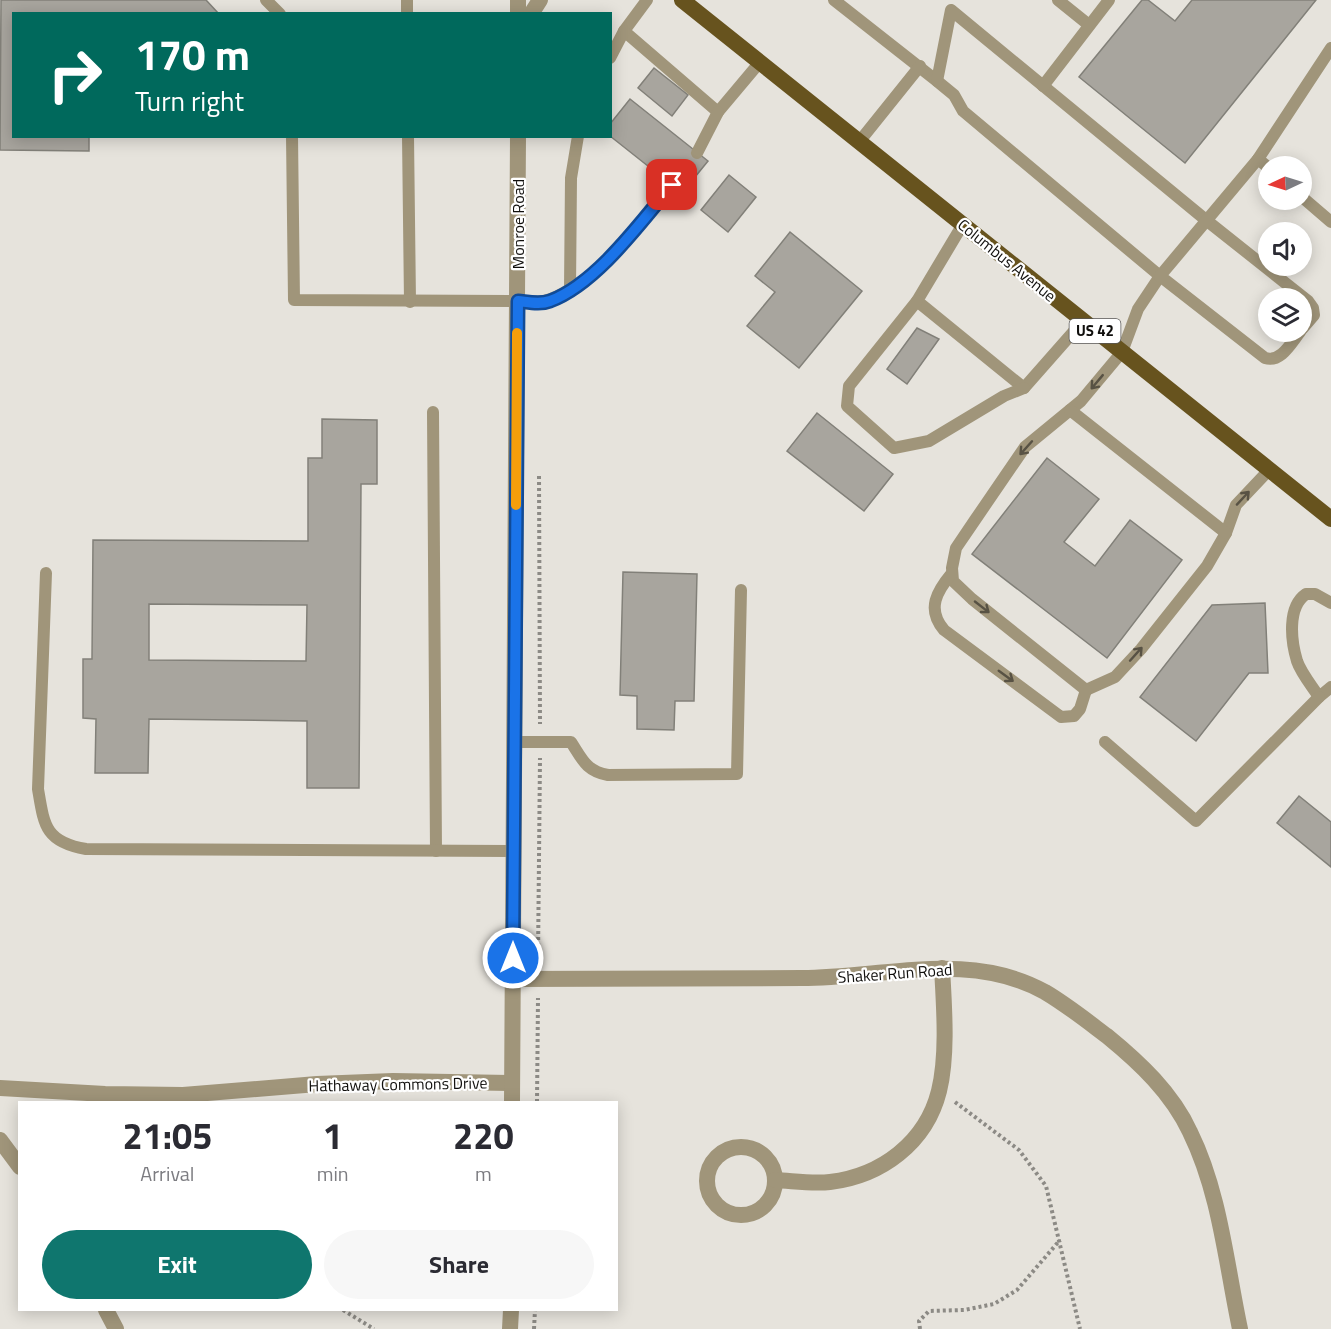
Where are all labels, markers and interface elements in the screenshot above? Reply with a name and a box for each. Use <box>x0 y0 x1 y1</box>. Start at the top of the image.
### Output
text: 170 m <box>135 22 250 86</box>
icon: right <box>36 36 114 114</box>
text: Turn right <box>135 80 244 121</box>
north arrow <box>1258 156 1312 210</box>
map controls <box>1258 156 1312 342</box>
pin <box>646 159 697 210</box>
icon: arrive <box>655 168 688 201</box>
street label: Monroe Road <box>506 179 530 269</box>
street label: Columbus Avenue <box>953 213 1061 307</box>
button: sound <box>1258 222 1312 276</box>
button: layers <box>1258 288 1312 342</box>
road number: US 42 <box>1070 319 1120 343</box>
one-way arrow <box>1090 374 1103 390</box>
one-way arrow <box>1019 441 1033 456</box>
one-way arrow <box>1236 491 1250 506</box>
one-way arrow <box>974 601 990 614</box>
one-way arrow <box>1129 647 1143 662</box>
one-way arrow <box>997 670 1013 682</box>
position arrow <box>481 926 545 990</box>
street label: Shaker Run Road <box>837 957 953 989</box>
street label: Hathaway Commons Drive <box>308 1070 488 1098</box>
text: 21:05 <box>122 1108 212 1163</box>
text: 1 <box>323 1108 343 1163</box>
text: 220 <box>453 1108 514 1163</box>
text: Arrival <box>140 1158 195 1189</box>
text: min <box>317 1158 349 1189</box>
text: m <box>475 1158 492 1189</box>
button: Exit <box>42 1230 312 1299</box>
button: Share <box>324 1230 594 1299</box>

